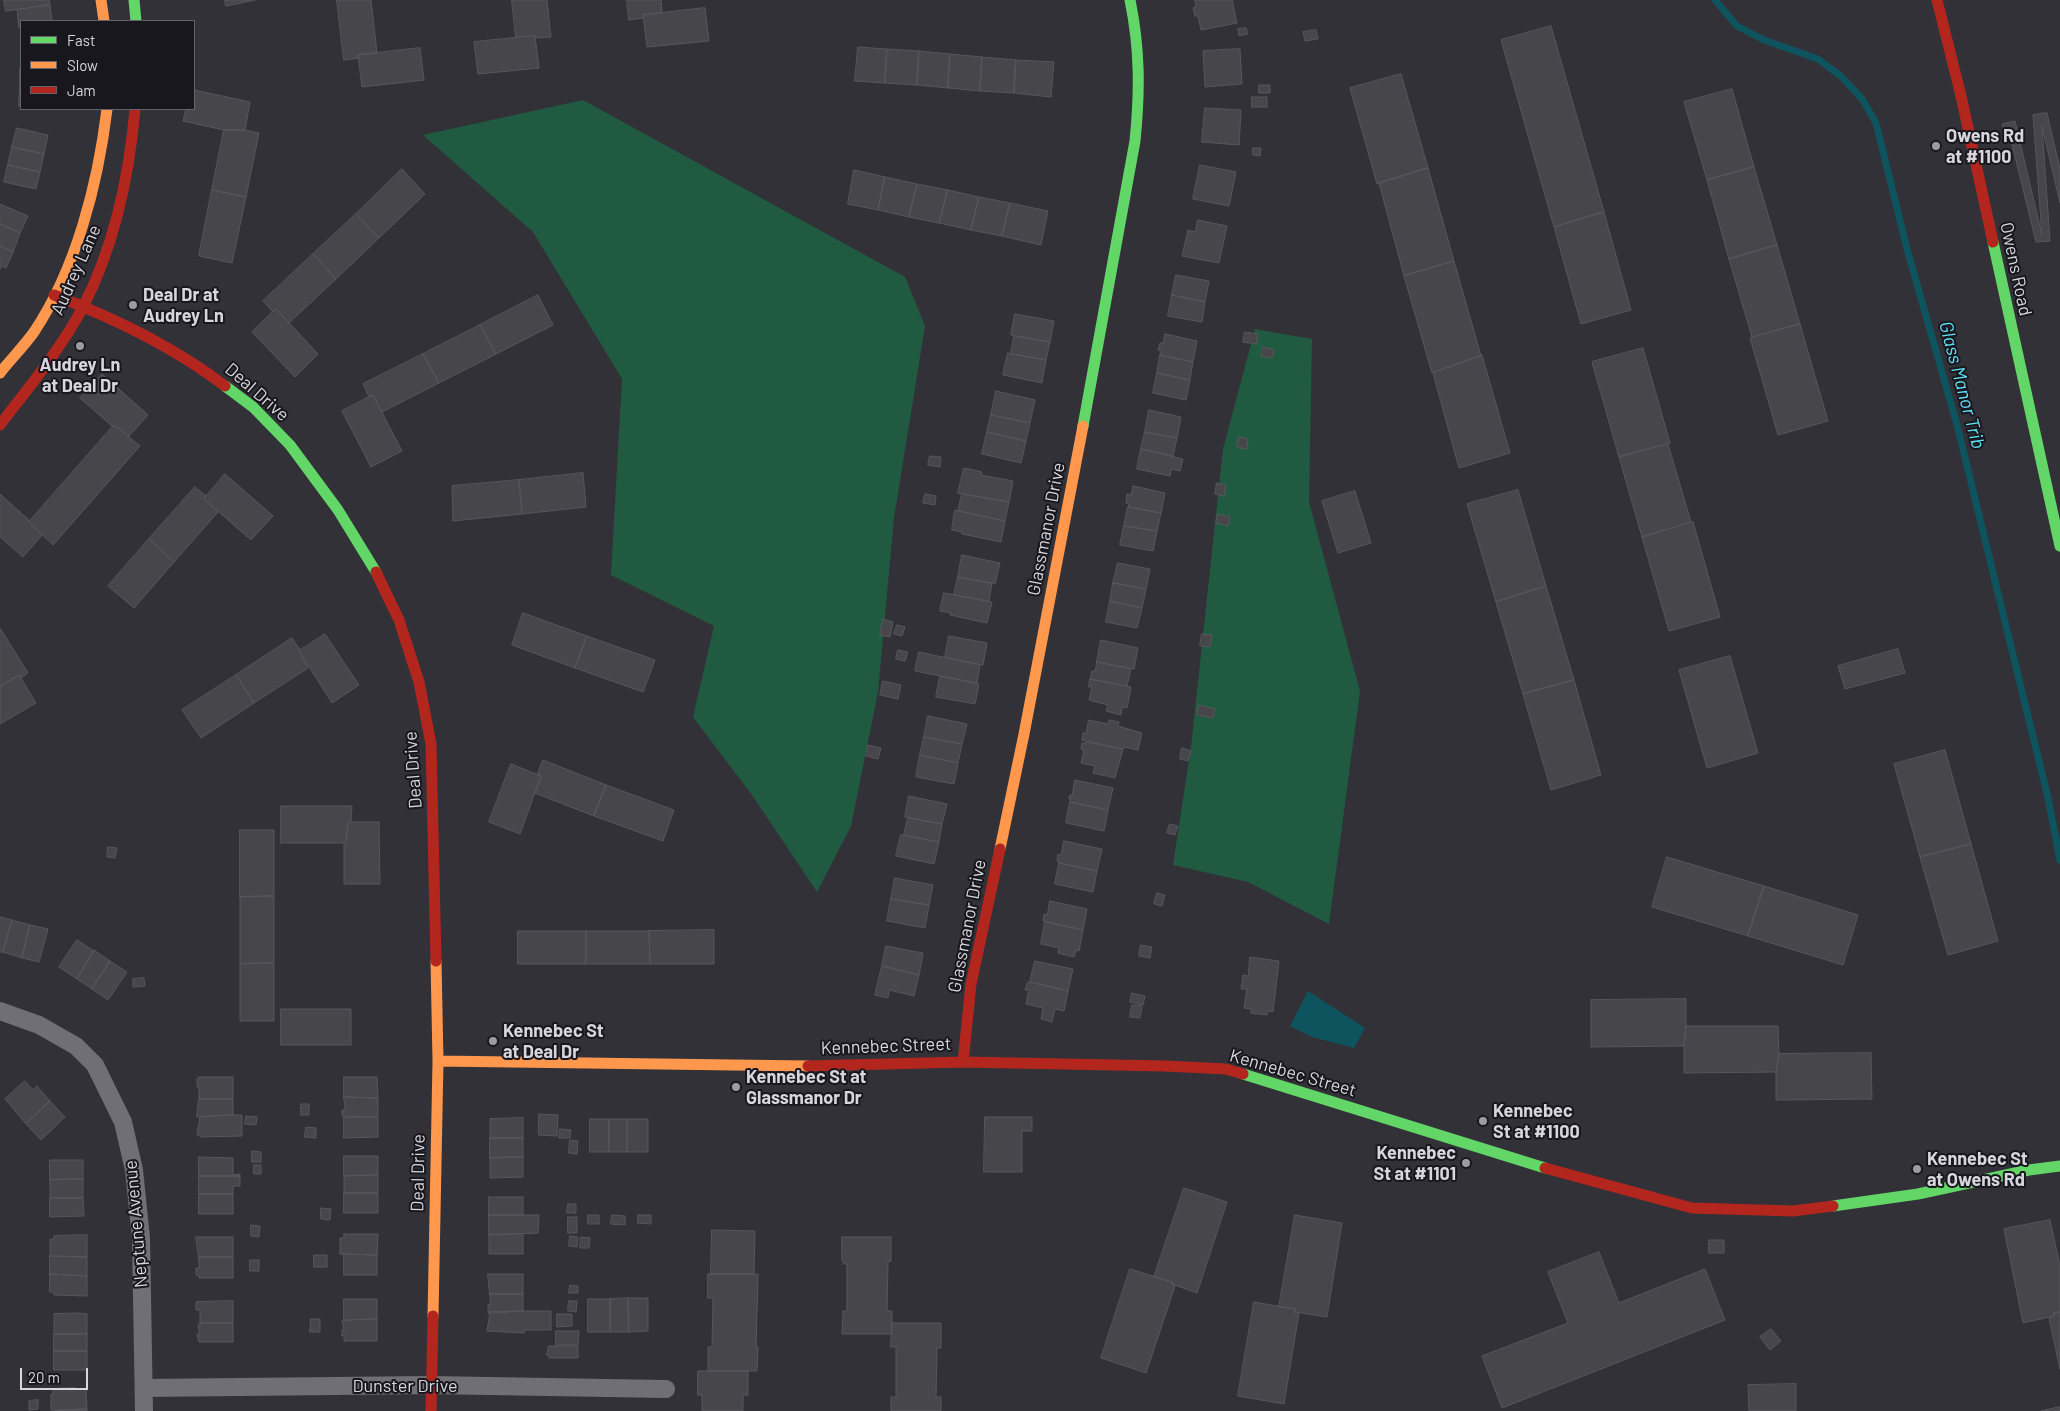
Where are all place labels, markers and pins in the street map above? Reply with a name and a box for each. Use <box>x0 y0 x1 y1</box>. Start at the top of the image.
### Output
place label: Owens Rd at #1100 <box>1946 125 2024 168</box>
marker: Owens Rd at #1100 <box>1930 140 1942 152</box>
place label: Deal Dr at Audrey Ln <box>143 284 224 326</box>
marker: Deal Dr at Audrey Ln <box>127 299 139 311</box>
marker: Audrey Ln at Deal Dr <box>74 340 86 352</box>
place label: Audrey Ln at Deal Dr <box>40 354 120 396</box>
place label: Kennebec St at Deal Dr <box>503 1020 604 1062</box>
marker: Kennebec St at Deal Dr <box>487 1035 499 1047</box>
place label: Kennebec St at Glassmanor Dr <box>746 1066 866 1108</box>
marker: Kennebec St at Glassmanor Dr <box>730 1081 742 1093</box>
place label: Kennebec St at #1100 <box>1493 1100 1580 1142</box>
marker: Kennebec St at #1100 <box>1477 1115 1489 1127</box>
place label: Kennebec St at #1101 <box>1373 1142 1456 1184</box>
place label: Kennebec St at Owens Rd <box>1927 1148 2028 1190</box>
marker: Kennebec St at #1101 <box>1460 1157 1472 1169</box>
marker: Kennebec St at Owens Rd <box>1911 1163 1923 1175</box>

